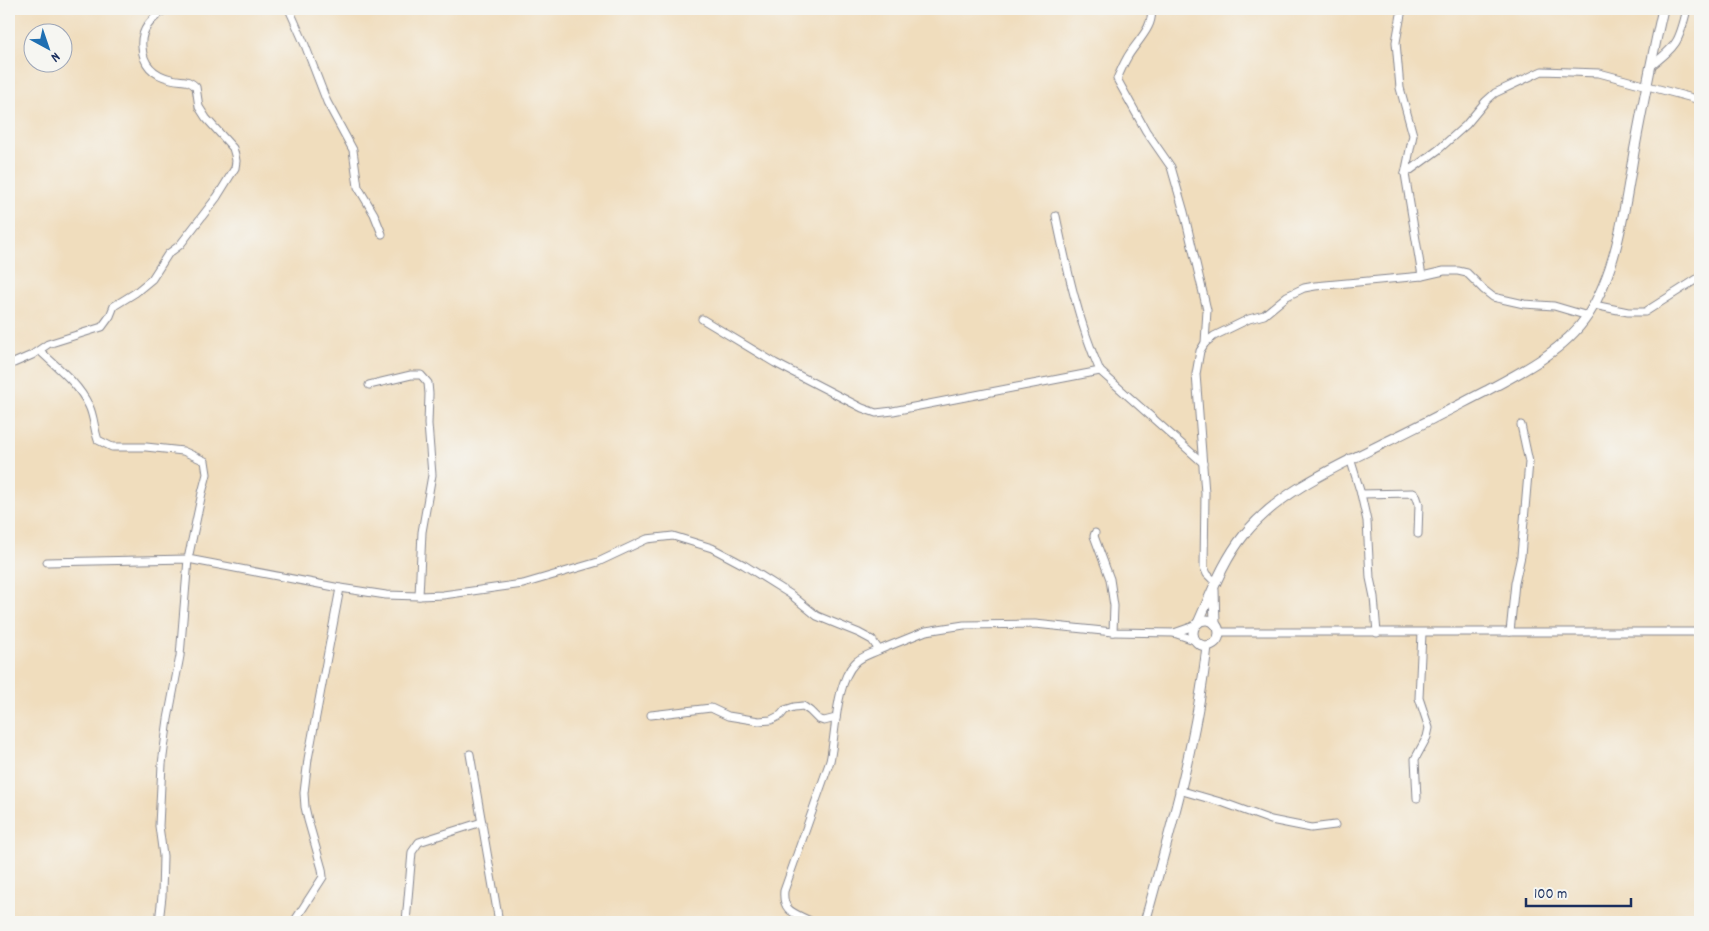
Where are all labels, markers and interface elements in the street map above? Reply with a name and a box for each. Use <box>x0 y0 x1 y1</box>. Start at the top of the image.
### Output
north arrow <box>22 22 72 72</box>
text: N <box>46 47 64 66</box>
scale bar <box>1526 876 1632 908</box>
text: 100 m <box>1534 884 1567 906</box>

